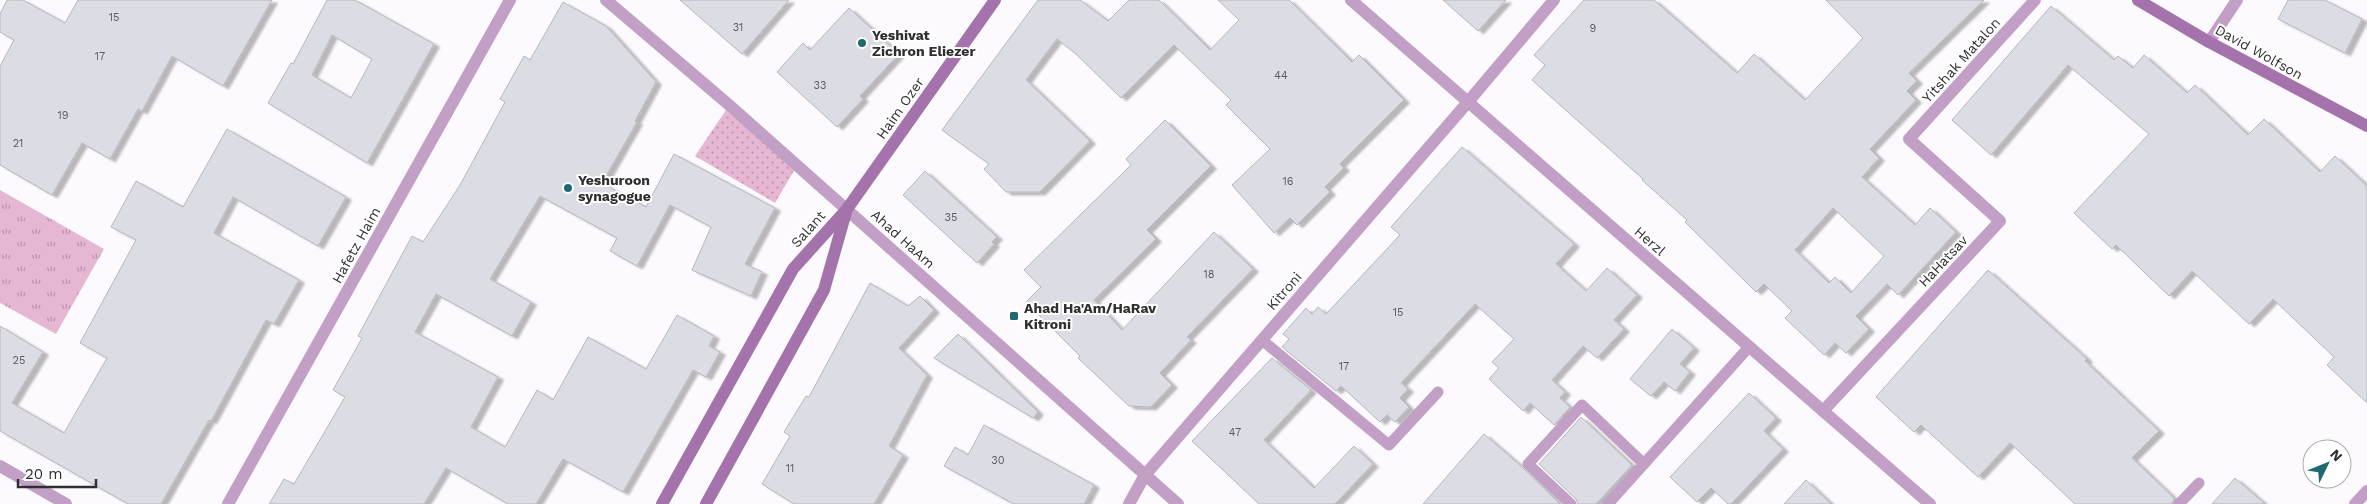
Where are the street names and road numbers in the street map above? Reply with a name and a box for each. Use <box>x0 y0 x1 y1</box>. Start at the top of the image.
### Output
street label: Yitshak Matalon <box>1919 14 2003 106</box>
street label: David Wolfson <box>2212 21 2306 83</box>
street label: Haim Ozer <box>873 74 927 142</box>
street label: Hafetz Haim <box>329 204 383 286</box>
street label: Ahad HaAm <box>868 206 938 272</box>
street label: Salant <box>788 207 829 250</box>
street label: Herzl <box>1631 223 1669 259</box>
street label: HaHatsav <box>1915 232 1971 290</box>
street label: Kitroni <box>1263 269 1305 313</box>

